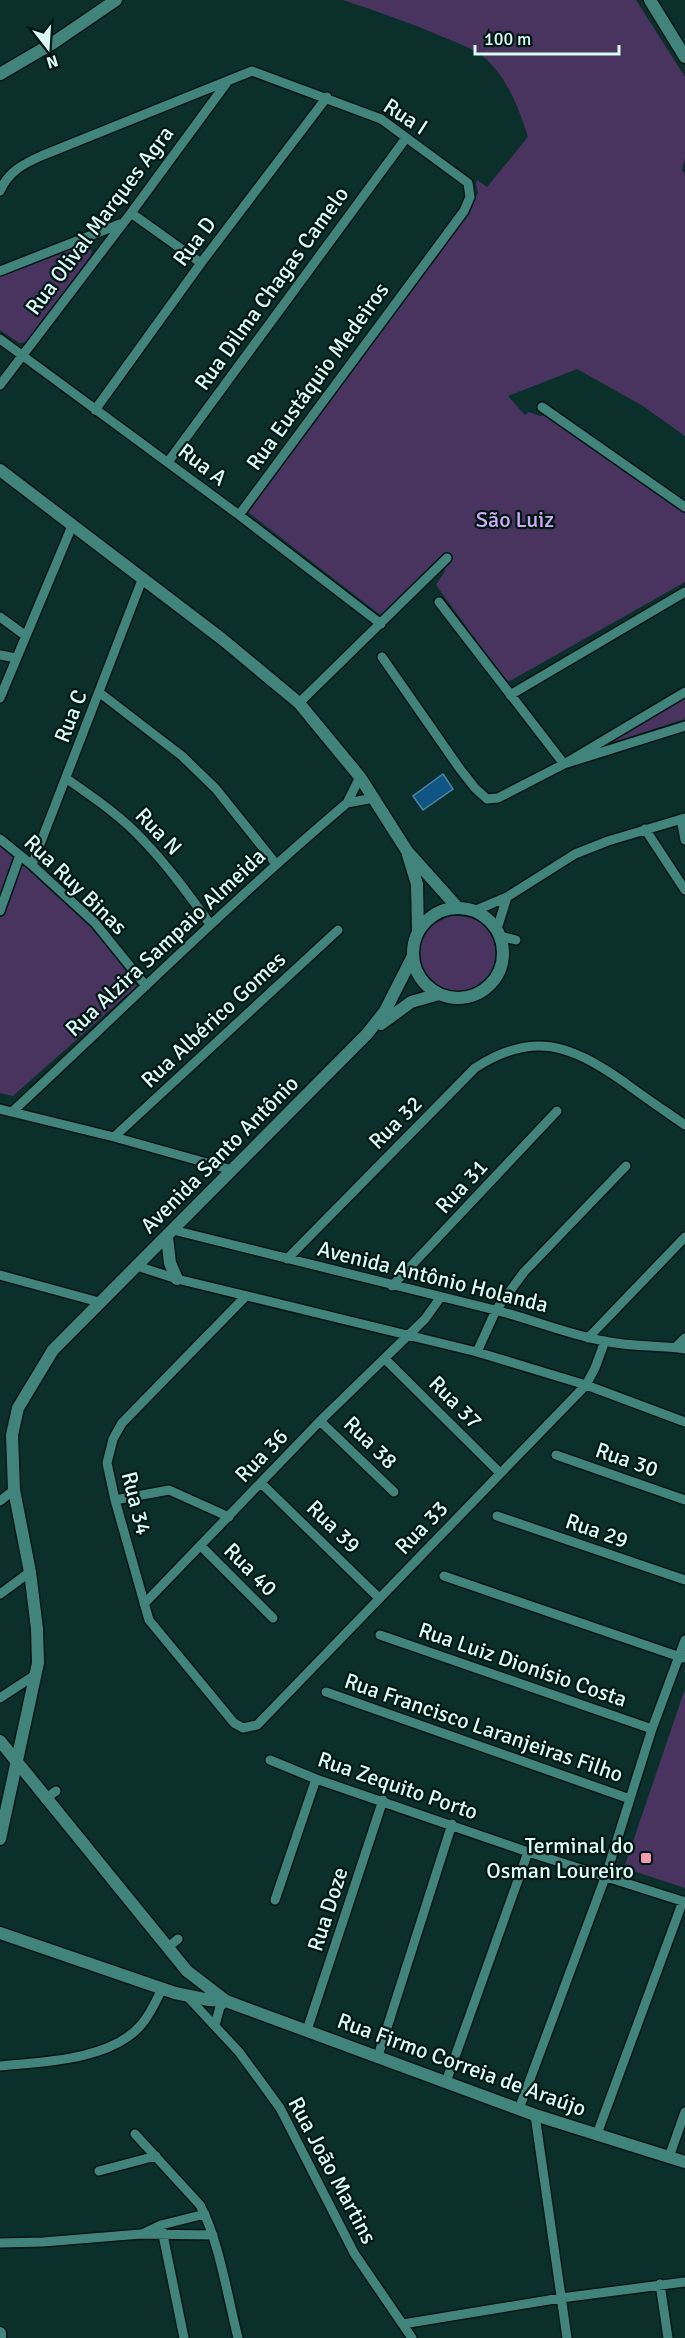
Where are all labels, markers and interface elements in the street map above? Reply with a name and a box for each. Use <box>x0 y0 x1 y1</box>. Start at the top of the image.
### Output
north arrow <box>18 18 78 78</box>
scale bar <box>475 18 619 56</box>
text: 100 m <box>484 28 531 50</box>
text: N <box>44 50 60 73</box>
street label: Rua I <box>379 92 433 141</box>
street label: Rua Olival Marques Agra <box>20 120 179 320</box>
street label: Rua Dilma Chagas Camelo <box>188 181 354 395</box>
street label: Rua D <box>167 211 222 271</box>
street label: Rua Eustáquio Medeiros <box>240 277 395 475</box>
street label: Rua A <box>173 437 233 492</box>
park label: São Luiz <box>476 506 554 533</box>
street label: Rua C <box>48 686 93 746</box>
street label: Rua N <box>130 802 188 861</box>
street label: Rua Ruy Binas <box>19 829 133 940</box>
street label: Rua Alzira Sampaio Almeida <box>60 843 271 1042</box>
street label: Rua Albérico Gomes <box>135 945 291 1093</box>
street label: Avenida Santo Antônio <box>135 1070 304 1239</box>
street label: Rua 32 <box>363 1090 428 1155</box>
street label: Rua 31 <box>429 1154 493 1219</box>
street label: Avenida Antônio Holanda <box>315 1235 551 1318</box>
street label: Rua 37 <box>423 1370 488 1435</box>
street label: Rua 38 <box>338 1410 403 1474</box>
street label: Rua 36 <box>229 1423 293 1488</box>
street label: Rua 30 <box>592 1436 662 1483</box>
street label: Rua 34 <box>116 1469 157 1538</box>
street label: Rua 39 <box>301 1494 366 1558</box>
street label: Rua 33 <box>389 1495 453 1560</box>
street label: Rua 29 <box>562 1507 632 1554</box>
street label: Rua 40 <box>218 1537 283 1602</box>
street label: Rua Luiz Dionísio Costa <box>415 1616 631 1713</box>
street label: Rua Francisco Laranjeiras Filho <box>341 1667 627 1788</box>
street label: Rua Zequito Porto <box>314 1745 481 1826</box>
place label: Terminal do Osman Loureiro <box>486 1832 634 1884</box>
marker: Terminal do Osman Loureiro <box>639 1851 653 1865</box>
street label: Rua Doze <box>301 1864 354 1955</box>
street label: Rua Firmo Correia de Araújo <box>334 2007 590 2122</box>
street label: Rua João Martins <box>283 2092 383 2248</box>

